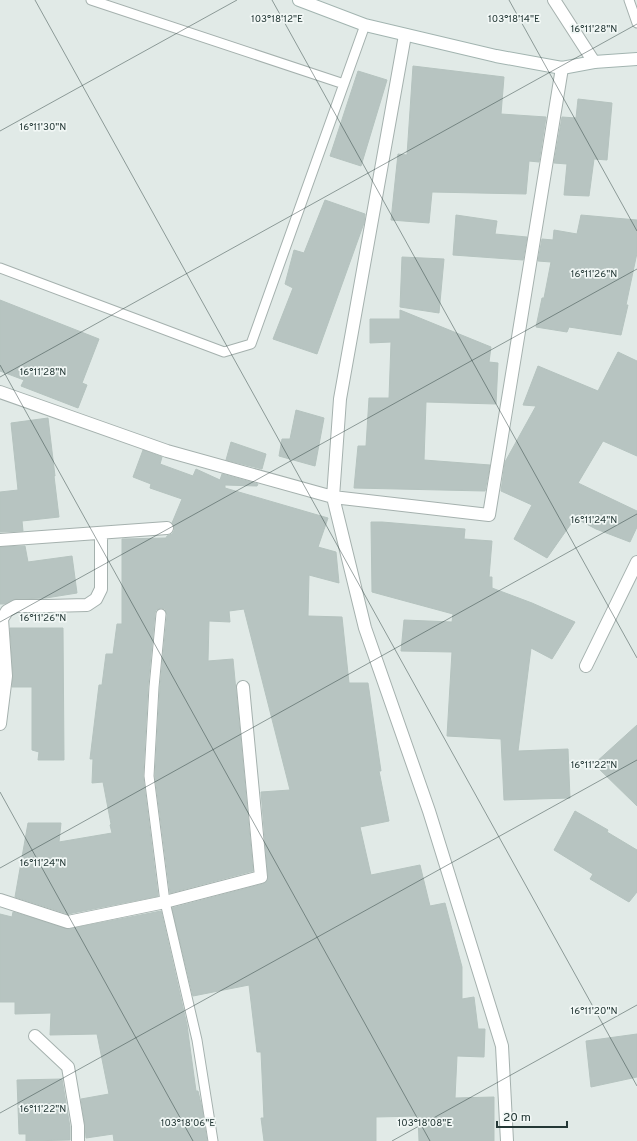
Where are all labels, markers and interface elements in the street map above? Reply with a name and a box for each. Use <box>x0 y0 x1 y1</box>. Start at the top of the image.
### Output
text: 103°18'12"E <box>251 13 303 26</box>
text: 103°18'14"E <box>488 13 540 26</box>
text: 16°11'28"N <box>571 23 617 36</box>
text: 16°11'30"N <box>20 121 66 134</box>
text: 16°11'26"N <box>571 268 617 281</box>
text: 16°11'28"N <box>20 366 66 379</box>
text: 16°11'24"N <box>571 514 617 527</box>
text: 16°11'26"N <box>20 612 66 625</box>
text: 16°11'22"N <box>571 759 617 772</box>
text: 16°11'24"N <box>20 857 66 870</box>
text: 16°11'20"N <box>570 1005 618 1018</box>
text: 16°11'22"N <box>20 1103 66 1116</box>
scale bar <box>497 1103 567 1129</box>
text: 20 m <box>503 1110 531 1126</box>
text: 103°18'06"E <box>161 1117 215 1130</box>
text: 103°18'08"E <box>398 1117 452 1130</box>

